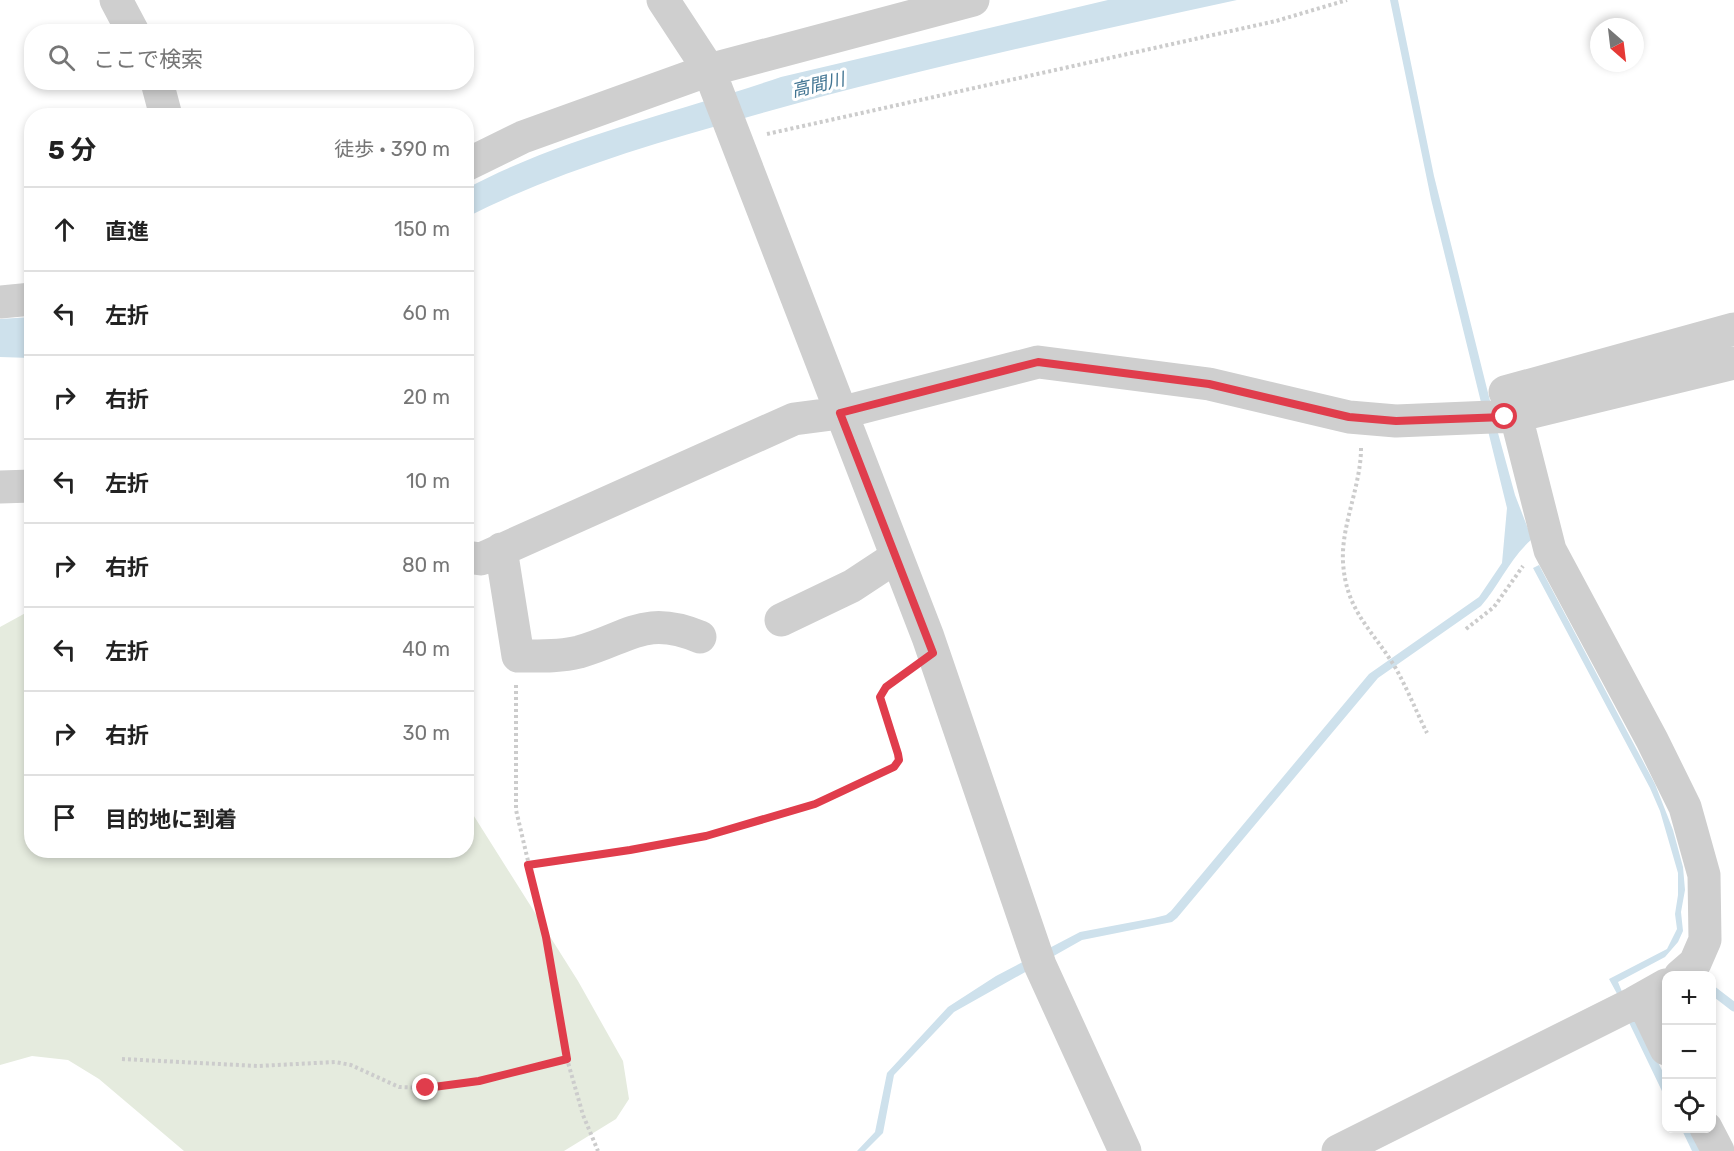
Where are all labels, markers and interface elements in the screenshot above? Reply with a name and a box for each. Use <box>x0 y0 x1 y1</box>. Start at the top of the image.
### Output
north arrow <box>1590 18 1644 72</box>
search box <box>24 24 474 90</box>
icon: search <box>45 41 78 74</box>
text: ここで検索 <box>93 46 203 73</box>
water label: 高間川 <box>789 68 849 102</box>
text: 5 分 <box>48 135 96 166</box>
text: 徒歩 · 390 m <box>334 137 450 161</box>
icon: ahead <box>48 213 81 246</box>
text: 150 m <box>394 217 450 241</box>
text: 直進 <box>105 218 149 245</box>
icon: left <box>48 297 81 330</box>
text: 60 m <box>403 301 450 325</box>
text: 左折 <box>105 302 149 329</box>
icon: right <box>48 381 81 414</box>
text: 20 m <box>403 385 450 409</box>
text: 右折 <box>105 386 149 413</box>
route start <box>1491 403 1517 429</box>
icon: left <box>48 465 81 498</box>
text: 10 m <box>406 469 450 493</box>
text: 左折 <box>105 470 149 497</box>
icon: right <box>48 549 81 582</box>
text: 80 m <box>402 553 450 577</box>
text: 右折 <box>105 554 149 581</box>
icon: left <box>48 633 81 666</box>
text: 40 m <box>402 637 450 661</box>
text: 左折 <box>105 638 149 665</box>
icon: right <box>48 717 81 750</box>
text: 30 m <box>403 721 450 745</box>
text: 右折 <box>105 722 149 749</box>
icon: arrive <box>48 801 81 834</box>
text: 目的地に到着 <box>105 806 237 833</box>
map controls <box>1662 971 1716 1133</box>
button: + <box>1662 971 1716 1025</box>
button: − <box>1662 1025 1716 1079</box>
route end <box>412 1074 438 1100</box>
button: locate <box>1662 1079 1716 1133</box>

